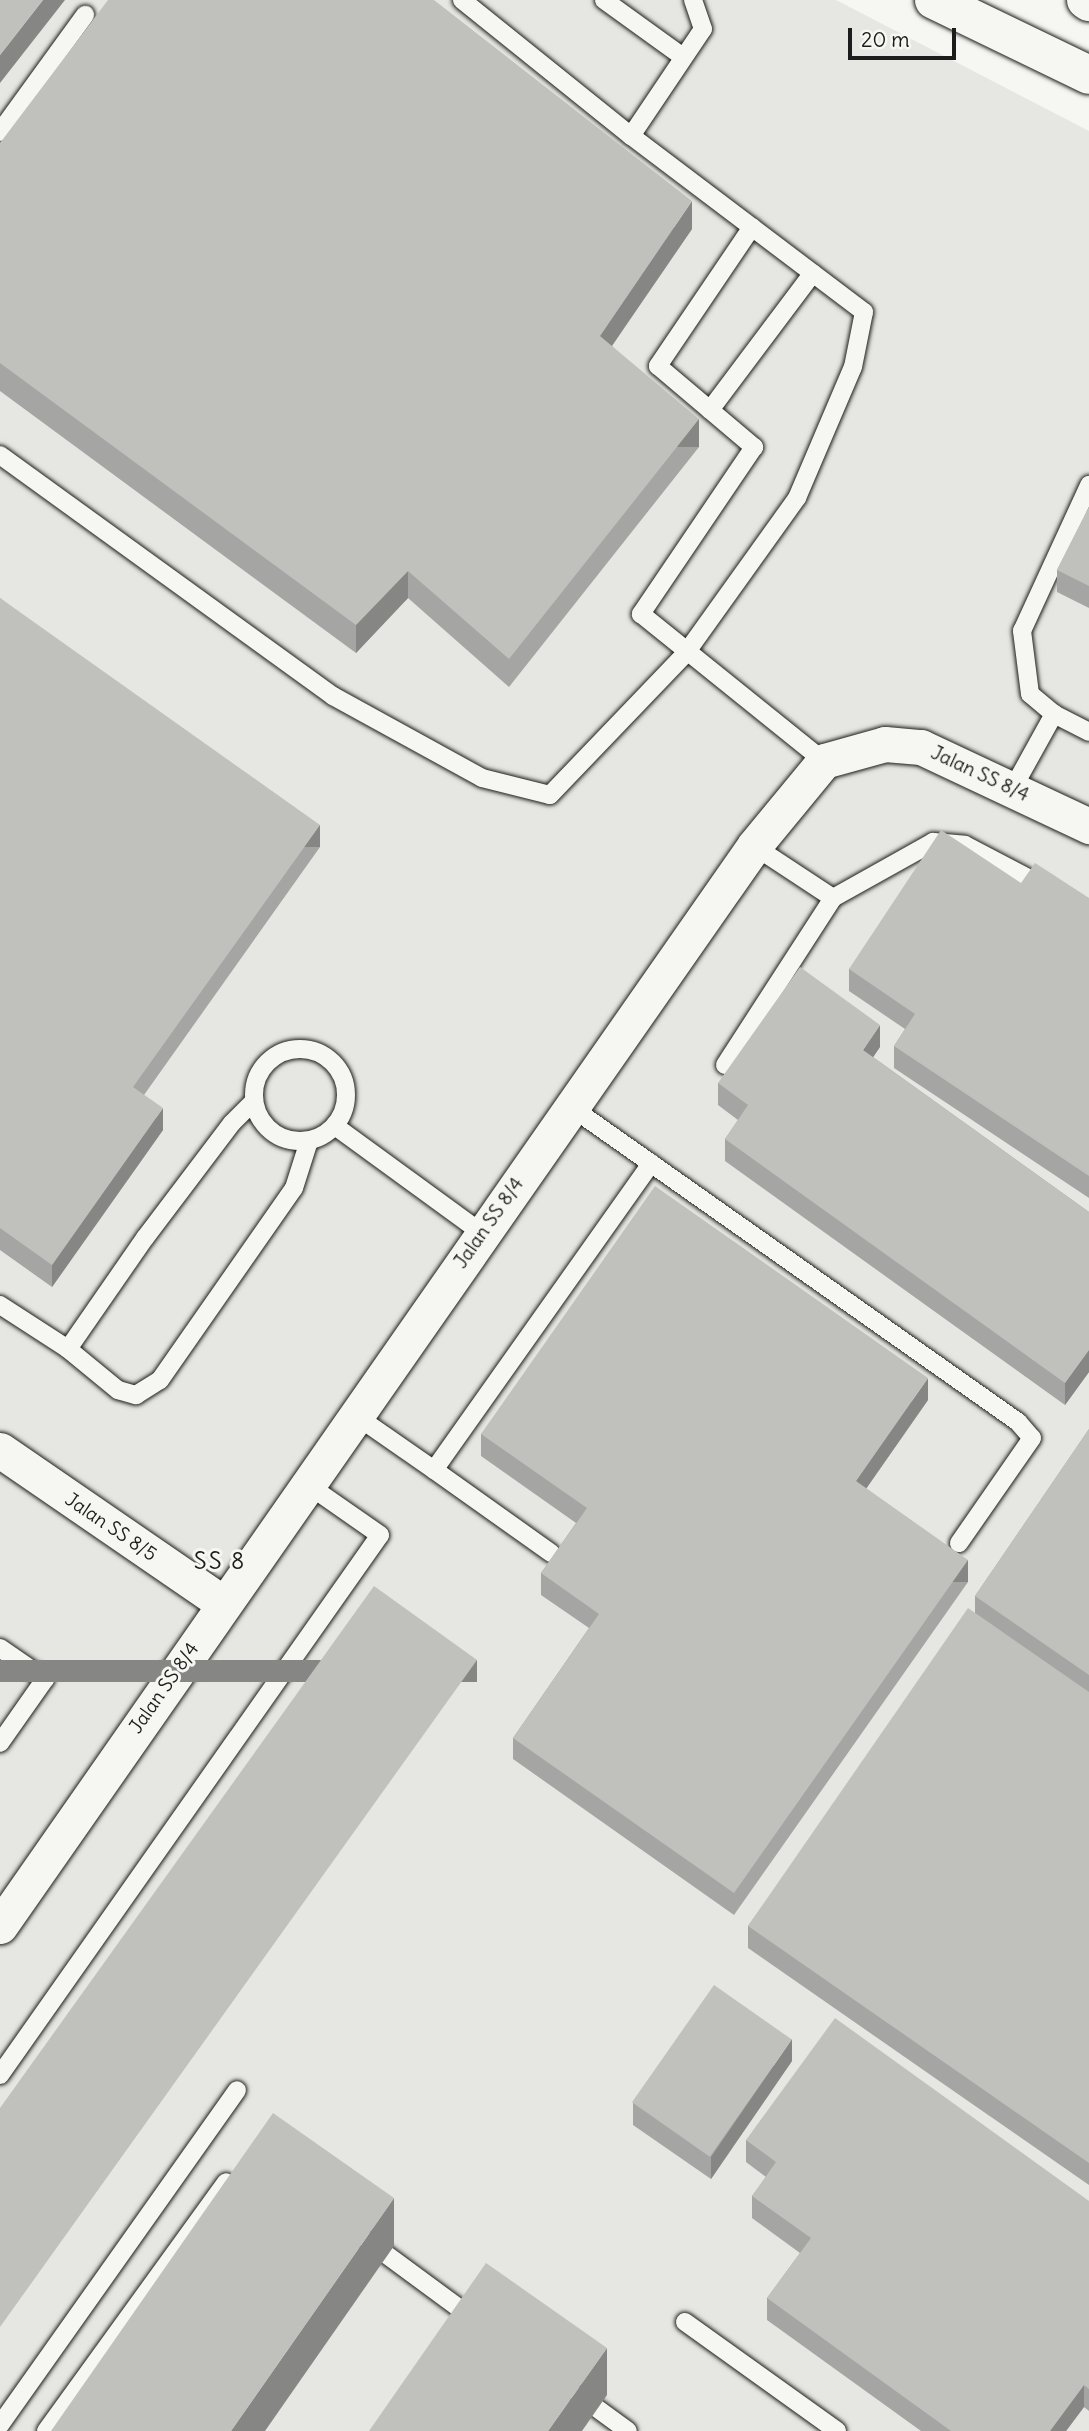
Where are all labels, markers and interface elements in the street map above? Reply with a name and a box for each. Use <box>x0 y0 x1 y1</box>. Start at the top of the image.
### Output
scale bar <box>851 14 960 58</box>
text: 20 m <box>861 26 910 53</box>
street label: Jalan SS 8/4 <box>927 741 1033 807</box>
street label: Jalan SS 8/4 <box>449 1173 529 1273</box>
street label: Jalan SS 8/5 <box>61 1488 161 1566</box>
district label: SS 8 <box>194 1547 246 1575</box>
street label: Jalan SS 8/4 <box>124 1638 204 1738</box>

